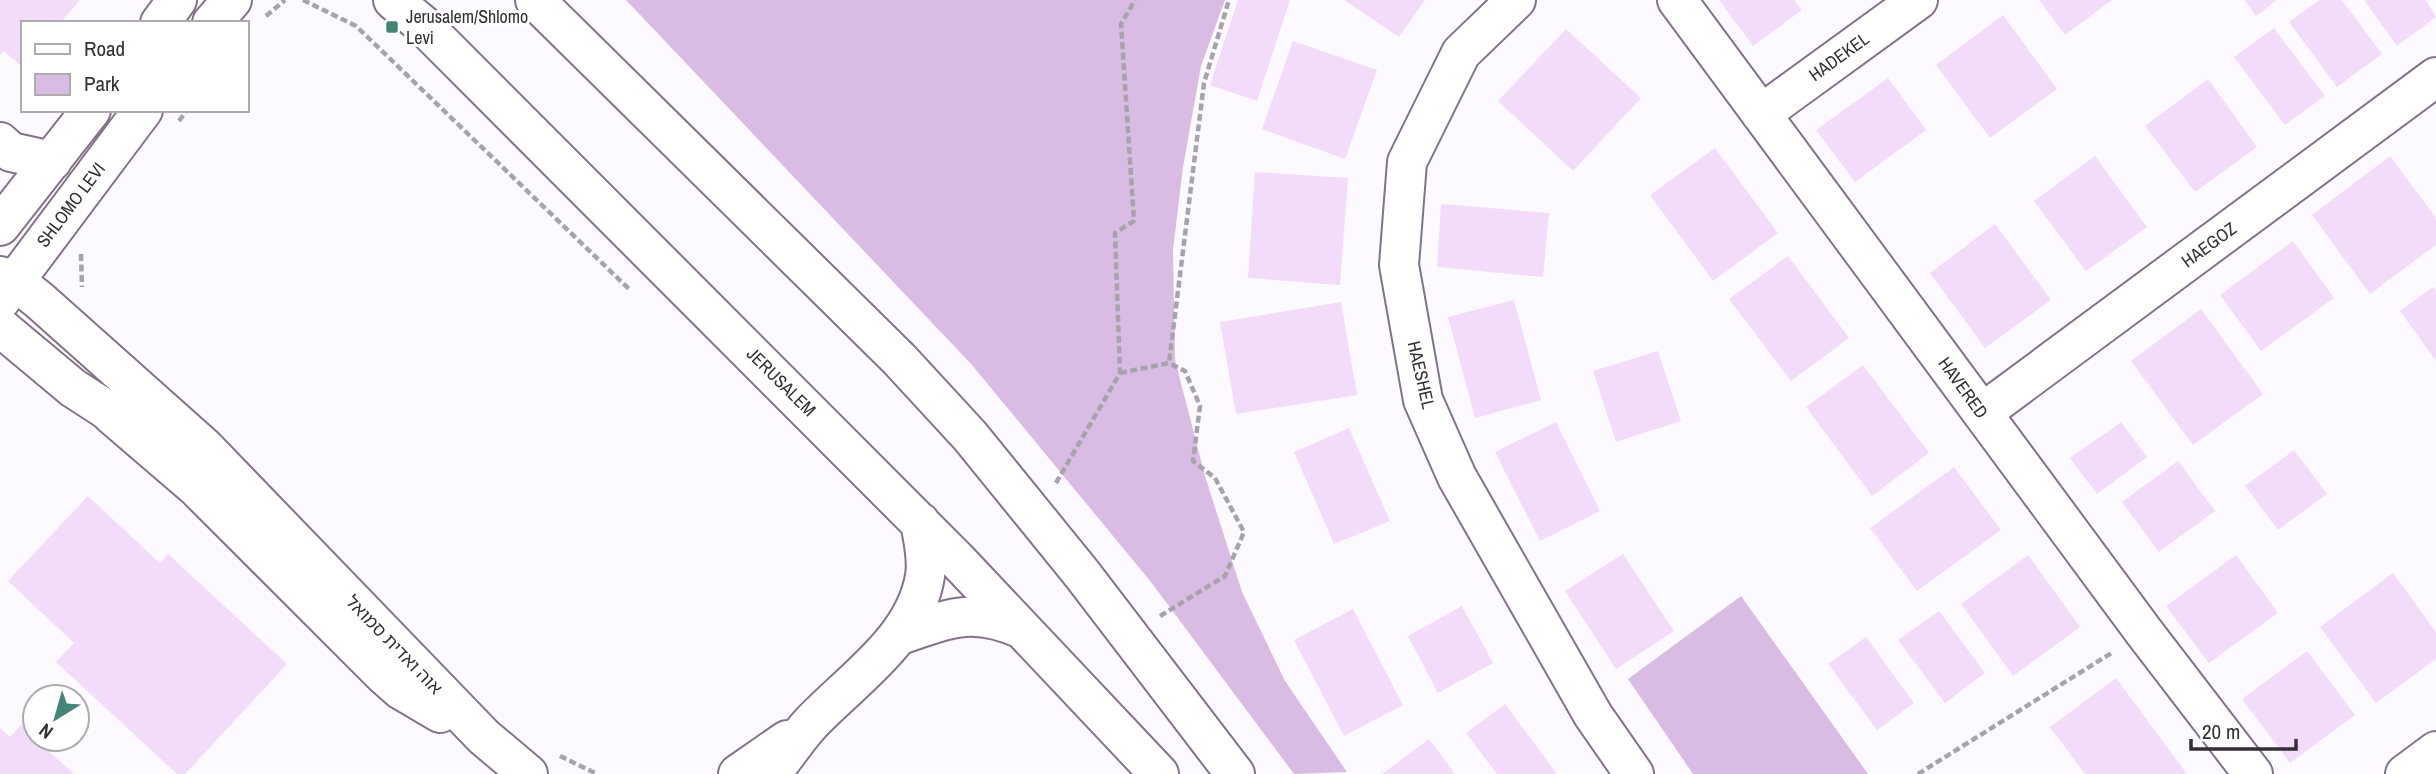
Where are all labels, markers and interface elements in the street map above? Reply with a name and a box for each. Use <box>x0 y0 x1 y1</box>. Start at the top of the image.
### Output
place label: Jerusalem/Shlomo Levi <box>406 4 528 50</box>
marker: Jerusalem/Shlomo Levi <box>384 19 400 35</box>
legend <box>21 21 248 112</box>
street label: HADEKEL <box>1803 26 1874 87</box>
text: Road <box>84 34 125 63</box>
text: Park <box>84 69 120 98</box>
street label: SHLOMO LEVI <box>30 157 111 252</box>
street label: HAEGOZ <box>2176 216 2241 273</box>
street label: HAESHEL <box>1402 339 1441 411</box>
street label: JERUSALEM <box>741 341 822 422</box>
street label: HAVERED <box>1933 352 1994 423</box>
street label: אוה ואדית סמואל <box>340 589 448 700</box>
north arrow <box>21 683 91 753</box>
scale bar <box>2191 708 2296 752</box>
text: 20 m <box>2202 717 2240 746</box>
text: N <box>33 718 58 745</box>

